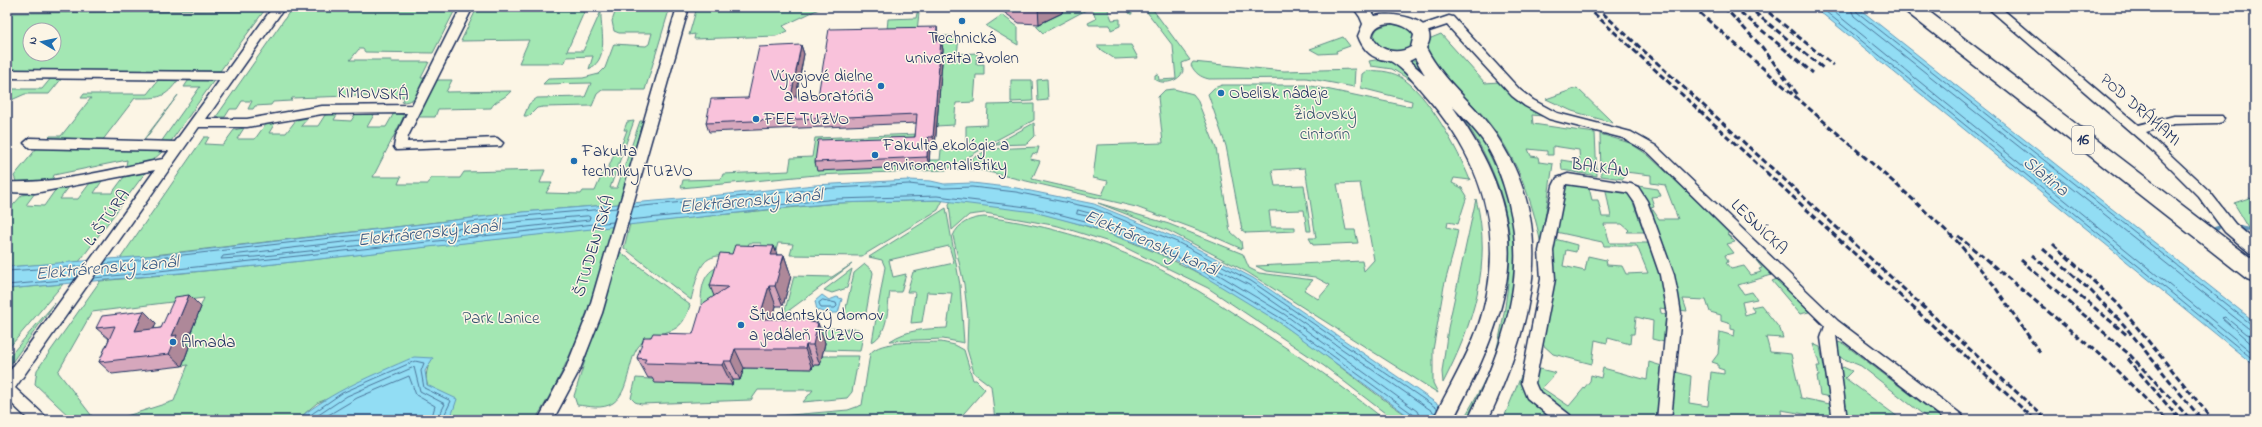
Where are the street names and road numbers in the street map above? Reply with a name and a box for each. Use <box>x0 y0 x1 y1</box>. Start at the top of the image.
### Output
street label: POD DRÁHAMI <box>2094 68 2186 152</box>
street label: KIMOVSKÁ <box>337 80 409 108</box>
road number: 16 <box>2072 126 2094 154</box>
street label: BALKÁN <box>1568 151 1631 184</box>
street label: Ľ. ŠTÚRA <box>78 184 136 252</box>
street label: ŠTUDENTSKÁ <box>567 192 621 300</box>
street label: LESNÍCKA <box>1725 193 1793 261</box>

